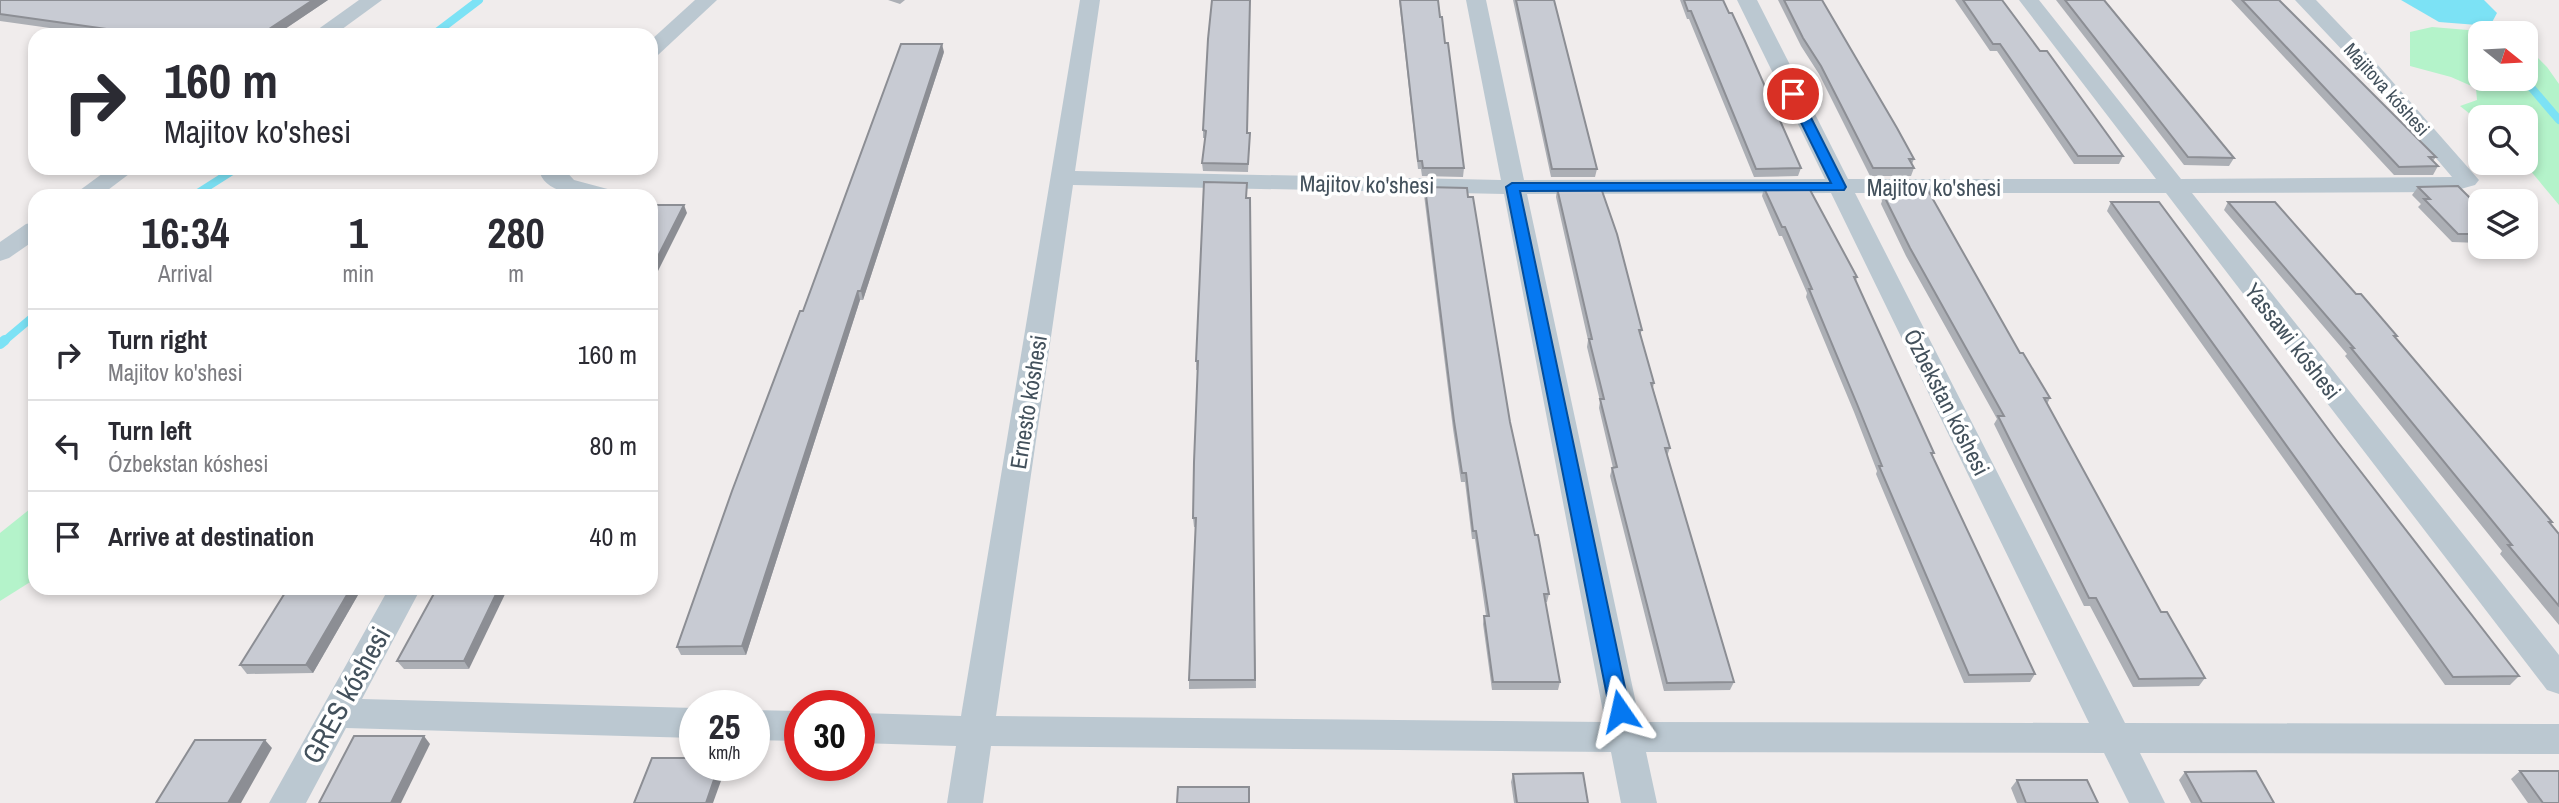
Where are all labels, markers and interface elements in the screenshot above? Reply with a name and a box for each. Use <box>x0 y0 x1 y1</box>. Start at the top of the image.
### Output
north arrow <box>2468 21 2538 91</box>
map controls <box>2468 21 2538 259</box>
street label: Majitova kóshesi <box>2338 37 2436 141</box>
text: 160 m <box>164 47 278 113</box>
icon: right <box>49 56 140 147</box>
pin <box>1763 64 1823 124</box>
icon: arrive <box>1774 75 1812 113</box>
button: search <box>2468 105 2538 175</box>
text: Majitov ko'shesi <box>164 110 351 153</box>
street label: Majitov ko'shesi <box>1299 167 1435 201</box>
street label: Majitov ko'shesi <box>1867 172 2001 203</box>
button: layers <box>2468 189 2538 259</box>
text: 16:34 <box>141 205 229 261</box>
text: 1 <box>349 205 368 261</box>
text: 280 <box>487 205 545 261</box>
text: Arrival <box>158 258 213 289</box>
text: min <box>343 258 374 289</box>
text: m <box>508 258 524 289</box>
street label: Yassawi kóshesi <box>2238 276 2348 406</box>
text: Turn right <box>108 322 207 357</box>
street label: Ózbekstan kóshesi <box>1897 324 1997 480</box>
street label: Ernesto kóshesi <box>1002 333 1054 471</box>
icon: right <box>49 336 87 374</box>
text: 160 m <box>578 337 637 372</box>
text: Majitov ko'shesi <box>108 357 243 388</box>
text: Turn left <box>108 413 192 448</box>
icon: left <box>49 427 87 465</box>
text: 80 m <box>590 428 637 463</box>
text: Ózbekstan kóshesi <box>108 448 268 479</box>
icon: arrive <box>49 518 87 556</box>
text: Arrive at destination <box>108 519 314 554</box>
text: 40 m <box>590 519 637 554</box>
street label: GRES kóshesi <box>293 620 399 770</box>
position arrow <box>1583 674 1657 748</box>
speed limit sign: 30 <box>784 690 875 781</box>
text: 25 <box>709 703 740 750</box>
text: km/h <box>709 740 741 765</box>

